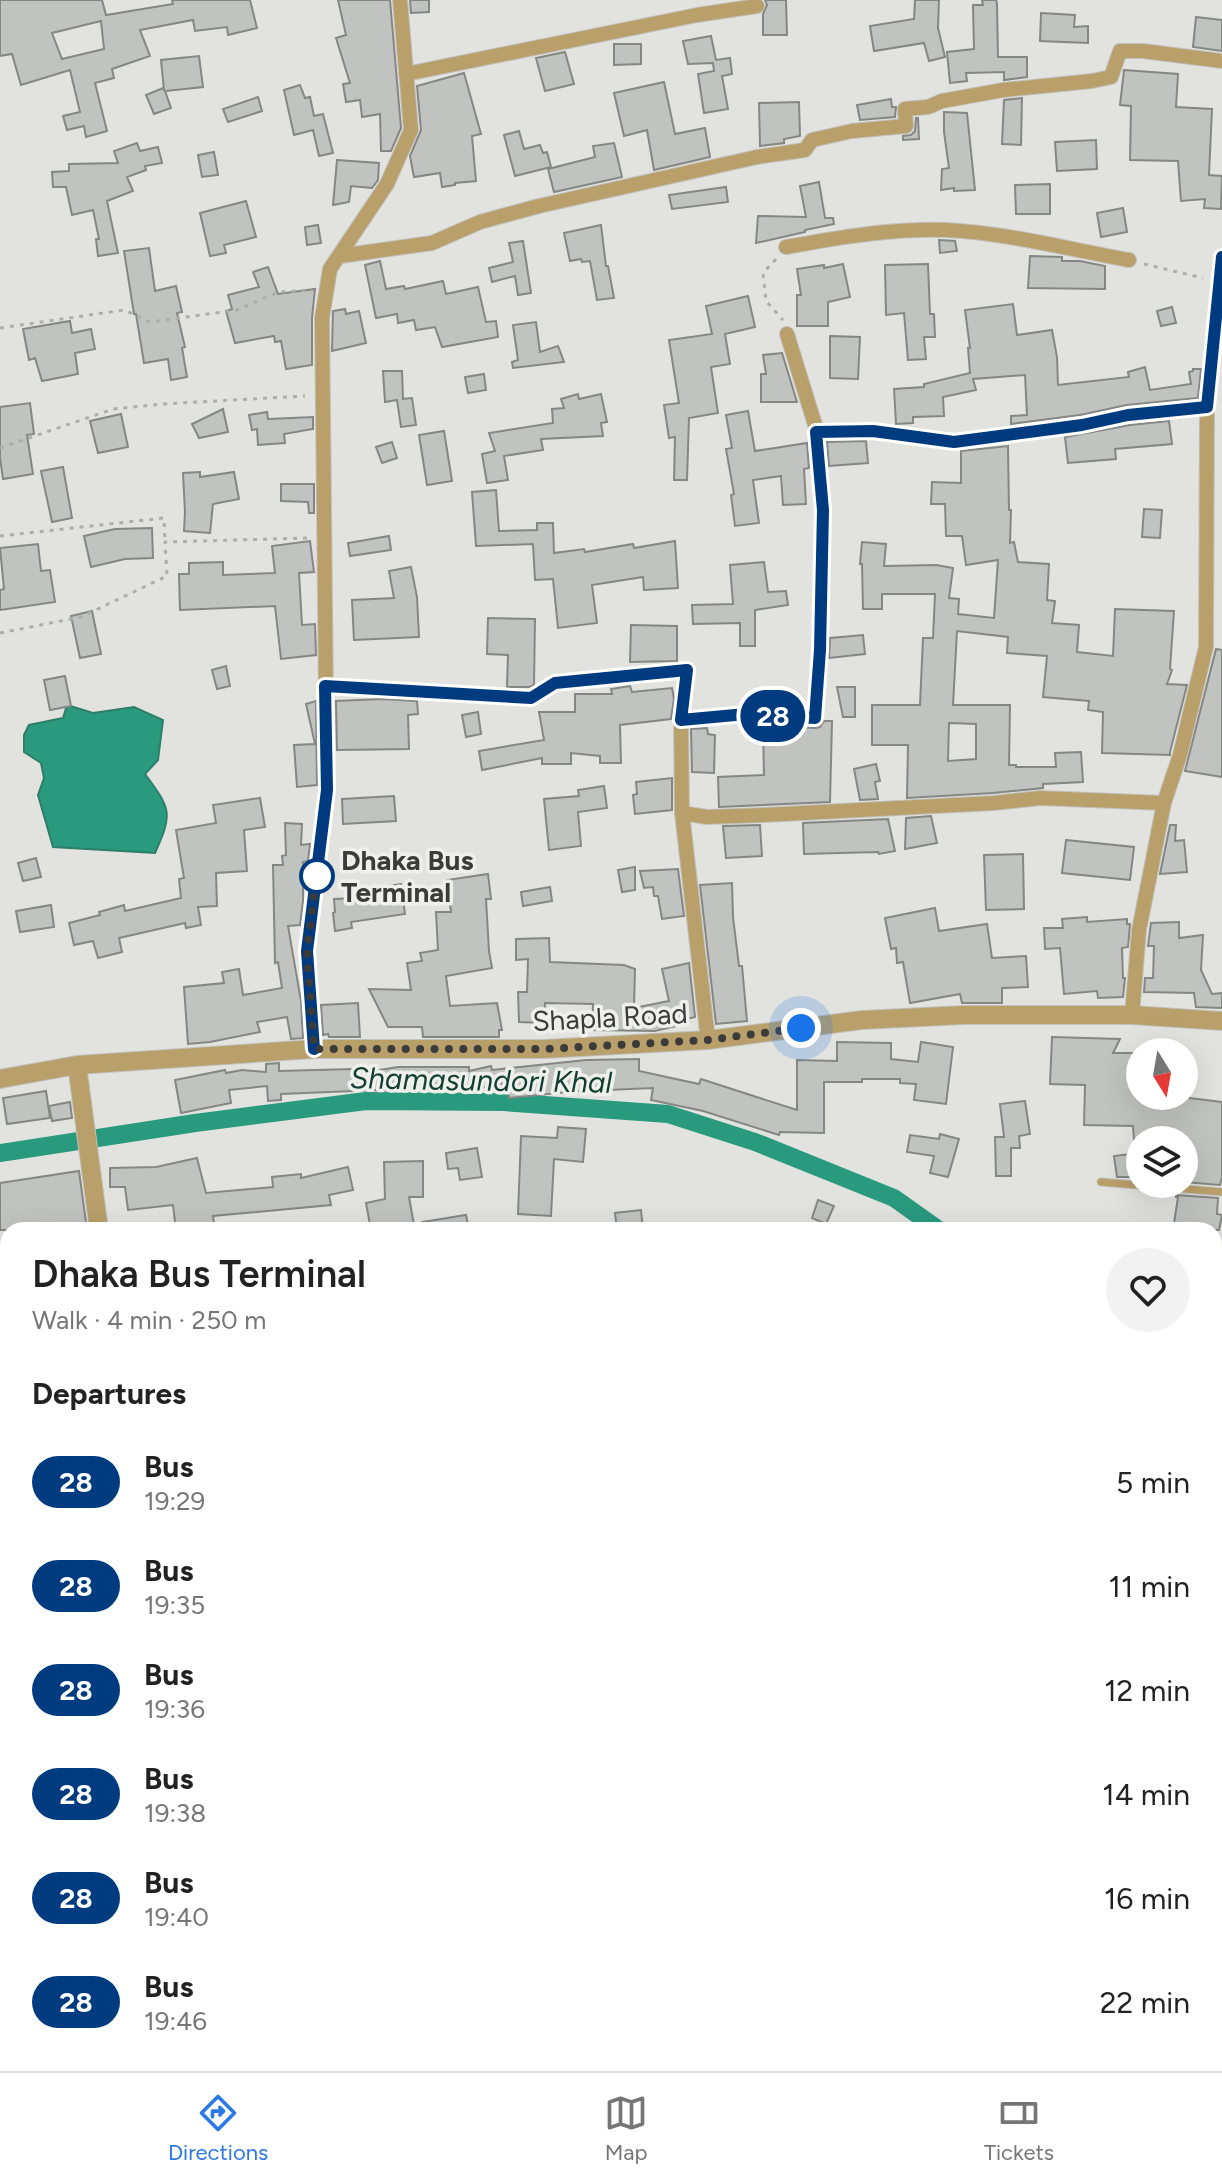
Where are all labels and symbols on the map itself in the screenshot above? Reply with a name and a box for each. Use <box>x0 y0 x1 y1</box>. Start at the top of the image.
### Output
line badge: 28 <box>737 690 809 742</box>
place label: Dhaka Bus Terminal <box>341 843 474 909</box>
marker: Dhaka Bus Terminal <box>300 859 334 893</box>
street label: Shapla Road <box>531 996 689 1038</box>
your location <box>781 1008 821 1048</box>
north arrow <box>1126 1038 1198 1110</box>
water label: Shamasundori Khal <box>349 1059 613 1101</box>

